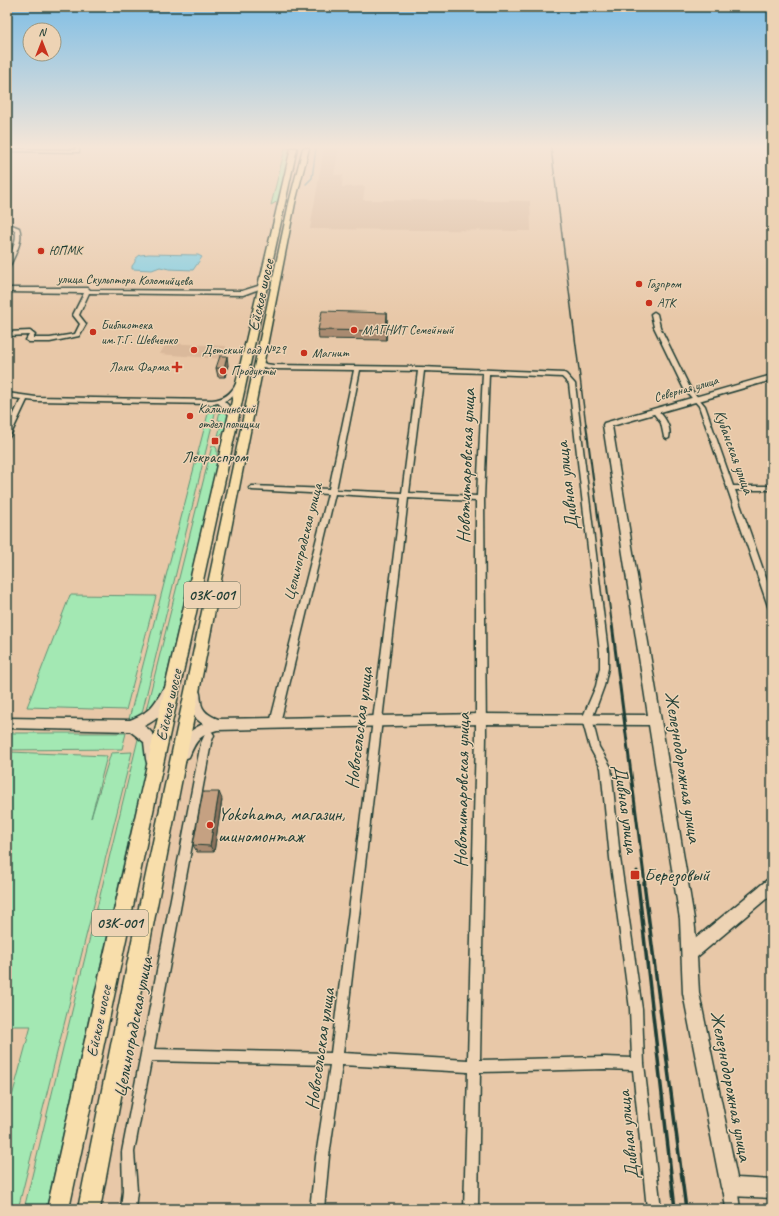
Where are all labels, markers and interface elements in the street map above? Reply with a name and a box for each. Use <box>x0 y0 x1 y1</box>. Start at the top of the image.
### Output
north arrow <box>22 22 62 62</box>
text: N <box>39 25 48 39</box>
place label: ЮПМК <box>49 243 85 259</box>
marker: ЮПМК <box>36 246 46 256</box>
street label: Ейское шоссе <box>243 256 279 333</box>
street label: улица Скульптора Коломийцева <box>56 271 194 289</box>
place label: Газпром <box>647 276 682 292</box>
marker: Газпром <box>634 279 644 289</box>
place label: АТК <box>657 295 678 311</box>
marker: АТК <box>644 298 654 308</box>
place label: Библиотека им.Т.Г. Шевченко <box>101 317 179 348</box>
place label: МАГНИТ Семейный <box>362 322 454 338</box>
marker: МАГНИТ Семейный <box>349 325 359 335</box>
marker: Библиотека им.Т.Г. Шевченко <box>88 327 98 337</box>
place label: Детский сад №29 <box>202 342 287 358</box>
marker: Детский сад №29 <box>189 345 199 355</box>
place label: Магнит <box>312 345 350 361</box>
marker: Магнит <box>299 348 309 358</box>
place label: Лаки Фарма <box>109 359 170 375</box>
marker: Лаки Фарма <box>172 362 182 372</box>
place label: Продукты <box>231 363 276 379</box>
marker: Продукты <box>218 366 228 376</box>
street label: Северная улица <box>652 372 721 406</box>
street label: Новотитаровская улица <box>451 387 481 544</box>
place label: Калининский отдел полиции <box>198 401 260 432</box>
street label: Кубанская улица <box>710 407 759 498</box>
marker: Калининский отдел полиции <box>185 411 195 421</box>
marker: Лекраспром <box>210 436 220 446</box>
street label: Дивная улица <box>549 438 584 532</box>
place label: Лекраспром <box>182 447 249 467</box>
street label: Целиноградская улица <box>279 480 328 603</box>
road number: 03К-001 <box>184 582 240 608</box>
street label: Новосельская улица <box>340 664 379 790</box>
street label: Ейское шоссе <box>151 666 187 743</box>
street label: Железнодорожная улица <box>659 690 707 846</box>
street label: Новотитаровская улица <box>449 711 475 868</box>
street label: Дивная улица <box>608 763 644 857</box>
place label: Yokohama, магазин, шиномонтаж <box>218 802 346 848</box>
marker: Yokohama, магазин, шиномонтаж <box>205 820 215 830</box>
place label: Березовый <box>644 863 711 887</box>
marker: Березовый <box>629 869 641 881</box>
road number: 03К-001 <box>92 910 148 936</box>
street label: Целиноградская улица <box>108 952 159 1099</box>
street label: Ейское шоссе <box>82 982 117 1059</box>
street label: Новосельская улица <box>300 985 341 1111</box>
street label: Железнодорожная улица <box>705 1009 758 1165</box>
street label: Дивная улица <box>611 1087 645 1181</box>

